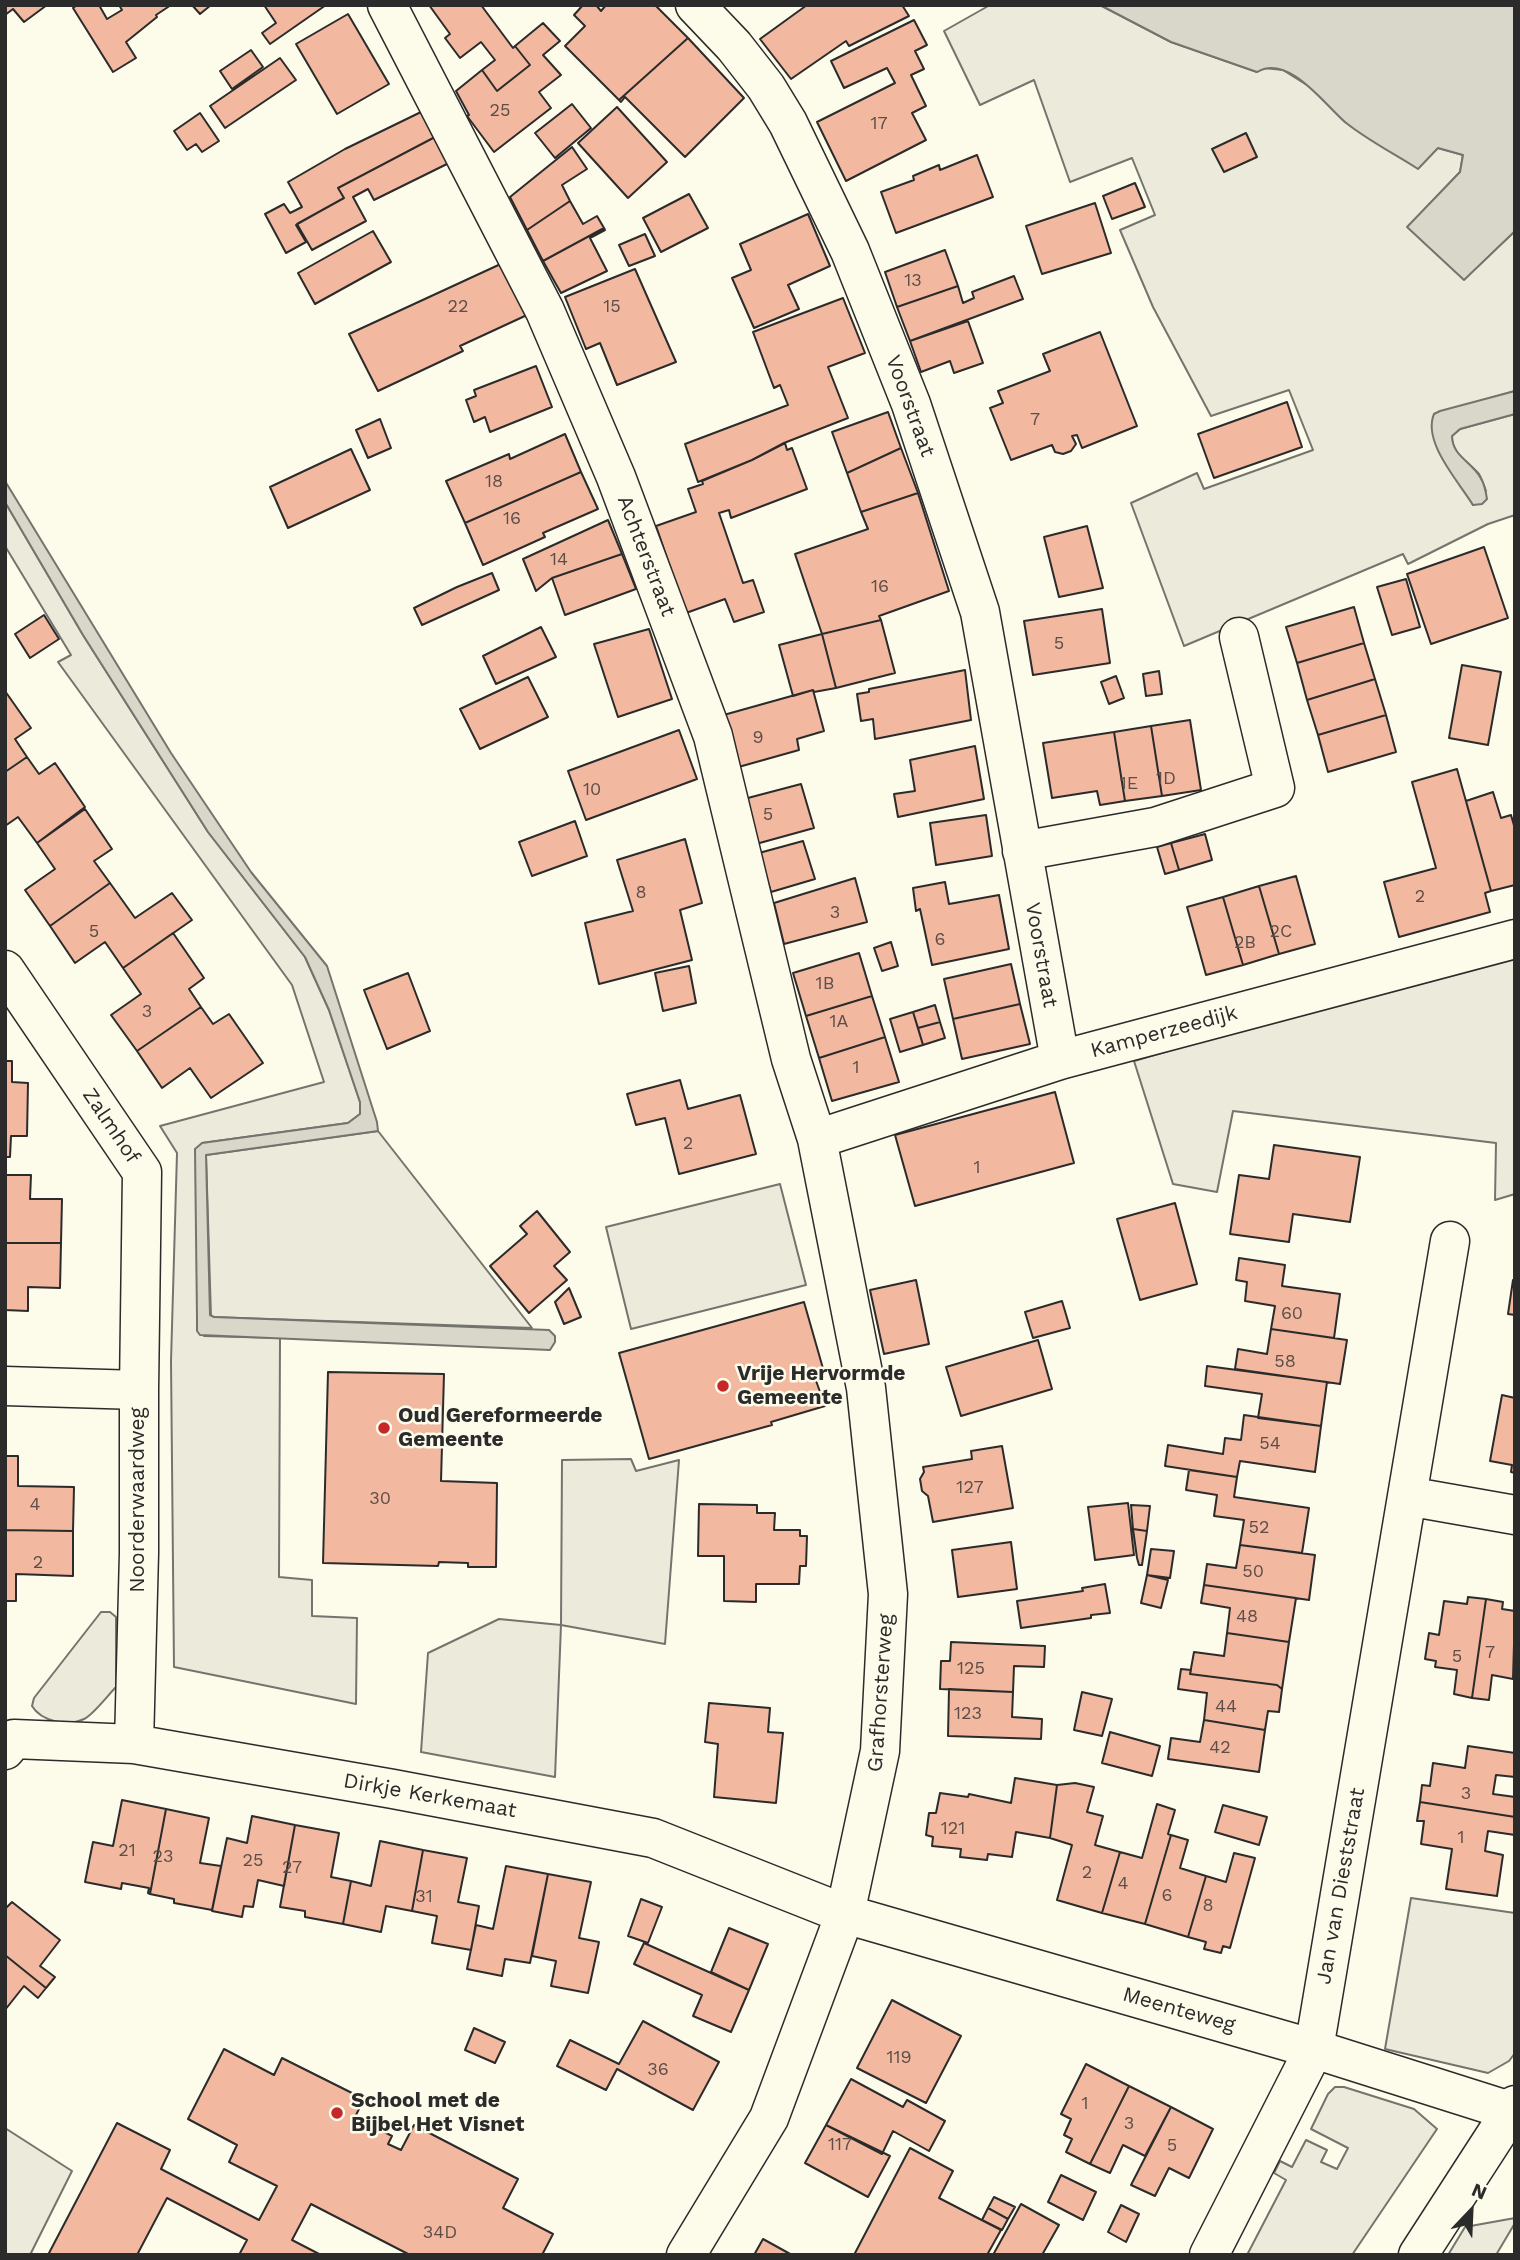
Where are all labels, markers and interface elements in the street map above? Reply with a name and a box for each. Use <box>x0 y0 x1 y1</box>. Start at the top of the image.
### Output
house number: 25 <box>490 100 510 122</box>
house number: 17 <box>870 113 888 135</box>
house number: 13 <box>904 270 922 292</box>
house number: 22 <box>448 296 468 318</box>
house number: 15 <box>603 296 621 318</box>
street label: Voorstraat <box>880 352 940 460</box>
house number: 7 <box>1030 409 1040 431</box>
house number: 18 <box>485 471 503 493</box>
street label: Achterstraat <box>611 492 681 620</box>
house number: 16 <box>503 508 521 530</box>
house number: 14 <box>550 549 568 571</box>
house number: 16 <box>871 576 889 598</box>
house number: 5 <box>1054 633 1064 655</box>
house number: 9 <box>752 727 764 749</box>
house number: 1D <box>1156 768 1176 790</box>
house number: 1E <box>1120 773 1138 795</box>
house number: 10 <box>583 779 601 801</box>
house number: 5 <box>763 804 773 826</box>
house number: 8 <box>635 882 647 904</box>
house number: 2 <box>1415 886 1425 908</box>
street label: Voorstraat <box>1019 900 1063 1010</box>
house number: 3 <box>830 902 840 924</box>
house number: 5 <box>89 921 99 943</box>
house number: 2C <box>1270 921 1292 943</box>
house number: 6 <box>935 929 945 951</box>
house number: 2B <box>1234 932 1256 954</box>
house number: 1B <box>816 973 834 995</box>
street label: Kamperzeedijk <box>1088 1000 1240 1064</box>
house number: 3 <box>142 1001 152 1023</box>
house number: 1A <box>830 1011 848 1033</box>
house number: 1 <box>852 1057 860 1079</box>
street label: Zalmhof <box>77 1084 145 1168</box>
house number: 2 <box>683 1133 693 1155</box>
house number: 1 <box>973 1157 981 1179</box>
house number: 60 <box>1281 1303 1303 1325</box>
house number: 58 <box>1274 1351 1296 1373</box>
place label: Vrije Hervormde Gemeente <box>737 1361 905 1411</box>
marker: Vrije Hervormde Gemeente <box>715 1378 731 1394</box>
place label: Oud Gereformeerde Gemeente <box>398 1403 603 1453</box>
street label: Noorderwaardweg <box>125 1407 151 1593</box>
marker: Oud Gereformeerde Gemeente <box>376 1420 392 1436</box>
house number: 54 <box>1259 1433 1281 1455</box>
house number: 127 <box>956 1477 984 1499</box>
house number: 30 <box>369 1488 391 1510</box>
house number: 4 <box>30 1494 40 1516</box>
house number: 52 <box>1249 1517 1269 1539</box>
house number: 2 <box>33 1552 43 1574</box>
house number: 50 <box>1242 1561 1264 1583</box>
house number: 48 <box>1236 1606 1258 1628</box>
street label: Grafhorsterweg <box>863 1613 899 1773</box>
house number: 7 <box>1485 1642 1495 1664</box>
house number: 5 <box>1452 1646 1462 1668</box>
house number: 125 <box>957 1658 985 1680</box>
house number: 44 <box>1215 1696 1237 1718</box>
house number: 123 <box>954 1703 982 1725</box>
house number: 42 <box>1209 1737 1231 1759</box>
street label: Dirkje Kerkemaat <box>341 1768 519 1824</box>
house number: 3 <box>1461 1783 1471 1805</box>
street label: Jan van Dieststraat <box>1311 1786 1371 1986</box>
house number: 121 <box>941 1818 965 1840</box>
house number: 1 <box>1457 1827 1465 1849</box>
house number: 21 <box>118 1840 136 1862</box>
house number: 23 <box>153 1846 173 1868</box>
house number: 25 <box>243 1850 263 1872</box>
house number: 27 <box>282 1857 302 1879</box>
house number: 2 <box>1082 1862 1092 1884</box>
house number: 4 <box>1118 1873 1128 1895</box>
house number: 6 <box>1162 1885 1172 1907</box>
house number: 31 <box>415 1886 433 1908</box>
house number: 8 <box>1202 1895 1214 1917</box>
street label: Meenteweg <box>1120 1982 1238 2038</box>
house number: 119 <box>886 2047 912 2069</box>
house number: 36 <box>647 2059 669 2081</box>
place label: School met de Bijbel Het Visnet <box>351 2088 524 2138</box>
house number: 1 <box>1081 2093 1089 2115</box>
marker: School met de Bijbel Het Visnet <box>329 2105 345 2121</box>
house number: 3 <box>1124 2113 1134 2135</box>
house number: 117 <box>828 2134 852 2156</box>
house number: 5 <box>1167 2135 1177 2157</box>
north arrow <box>1436 2176 1506 2246</box>
text: N <box>1468 2178 1490 2205</box>
house number: 34D <box>423 2222 457 2244</box>

